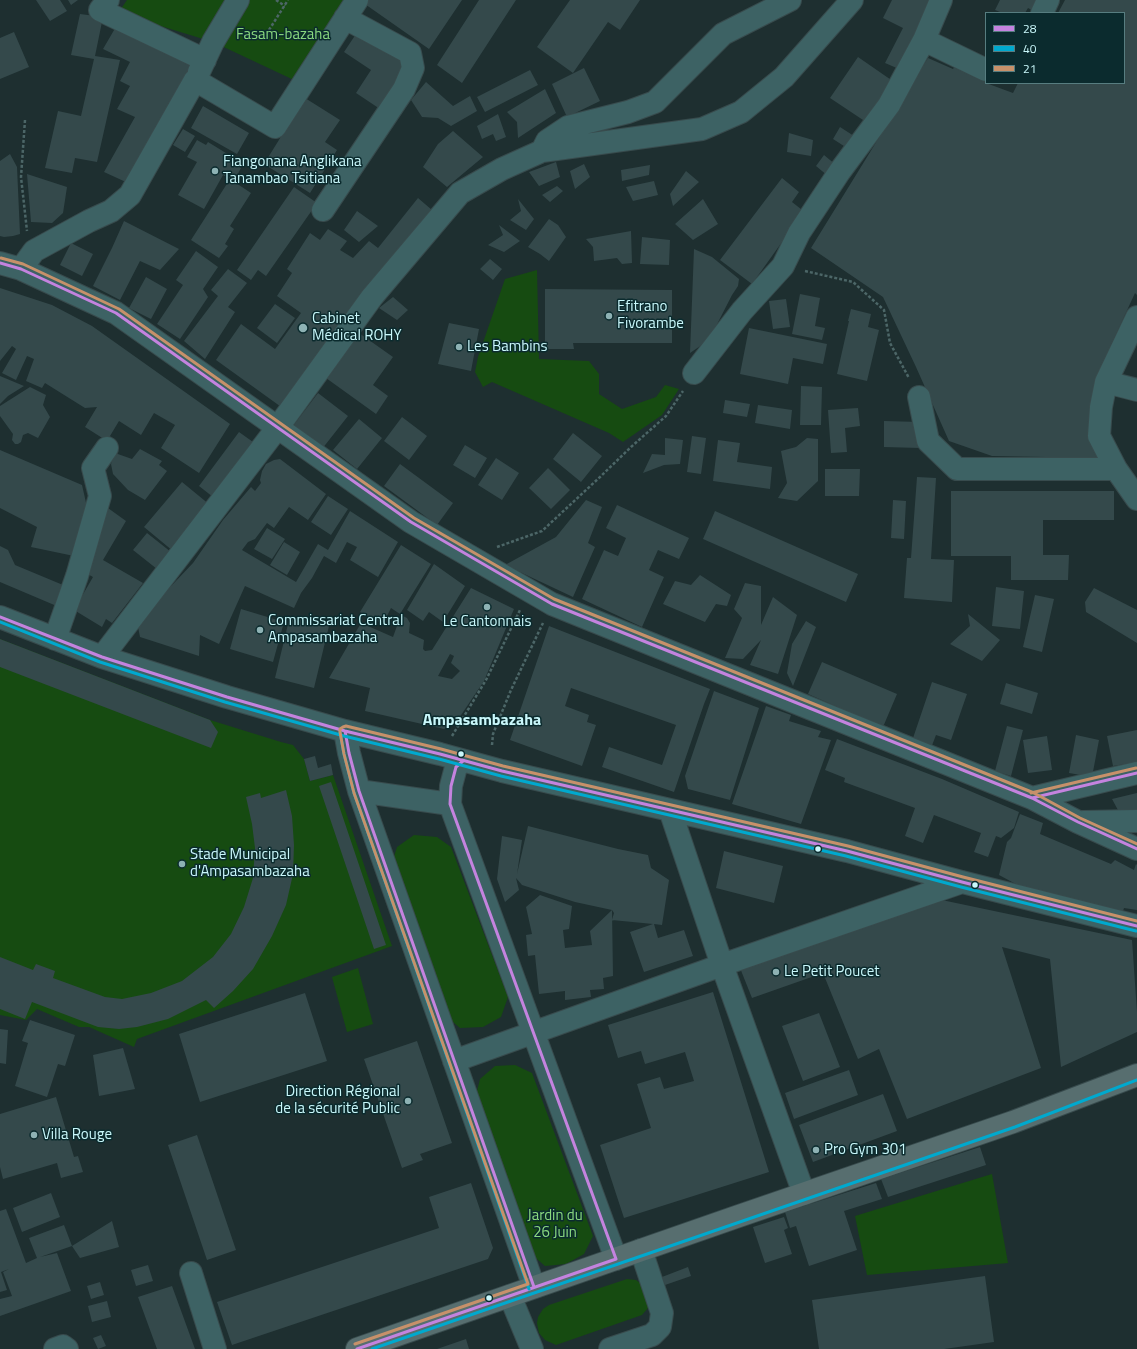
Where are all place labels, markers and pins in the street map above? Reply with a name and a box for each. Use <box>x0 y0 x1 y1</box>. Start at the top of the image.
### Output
place label: Fiangonana Anglikana Tanambao Tsitiana <box>223 153 361 188</box>
marker: Fiangonana Anglikana Tanambao Tsitiana <box>210 166 220 176</box>
place label: Efitrano Fivorambe <box>617 298 684 333</box>
place label: Cabinet Médical ROHY <box>312 310 401 345</box>
marker: Efitrano Fivorambe <box>604 311 614 321</box>
marker: Cabinet Médical ROHY <box>297 322 309 334</box>
place label: Les Bambins <box>467 338 547 356</box>
marker: Les Bambins <box>454 342 464 352</box>
marker: Le Cantonnais <box>482 602 492 612</box>
place label: Commissariat Central Ampasambazaha <box>268 612 403 647</box>
place label: Le Cantonnais <box>443 613 531 631</box>
marker: Commissariat Central Ampasambazaha <box>255 625 265 635</box>
unlabelled marker <box>456 749 466 759</box>
unlabelled marker <box>813 844 823 854</box>
place label: Stade Municipal d'Ampasambazaha <box>190 846 310 881</box>
marker: Stade Municipal d'Ampasambazaha <box>177 859 187 869</box>
unlabelled marker <box>970 880 980 890</box>
place label: Le Petit Poucet <box>784 963 879 981</box>
marker: Le Petit Poucet <box>771 967 781 977</box>
place label: Direction Régional de la sécurité Public <box>275 1083 400 1118</box>
marker: Direction Régional de la sécurité Public <box>403 1096 413 1106</box>
place label: Villa Rouge <box>42 1126 112 1144</box>
marker: Villa Rouge <box>29 1130 39 1140</box>
place label: Pro Gym 301 <box>824 1141 907 1159</box>
marker: Pro Gym 301 <box>811 1145 821 1155</box>
unlabelled marker <box>484 1293 494 1303</box>

